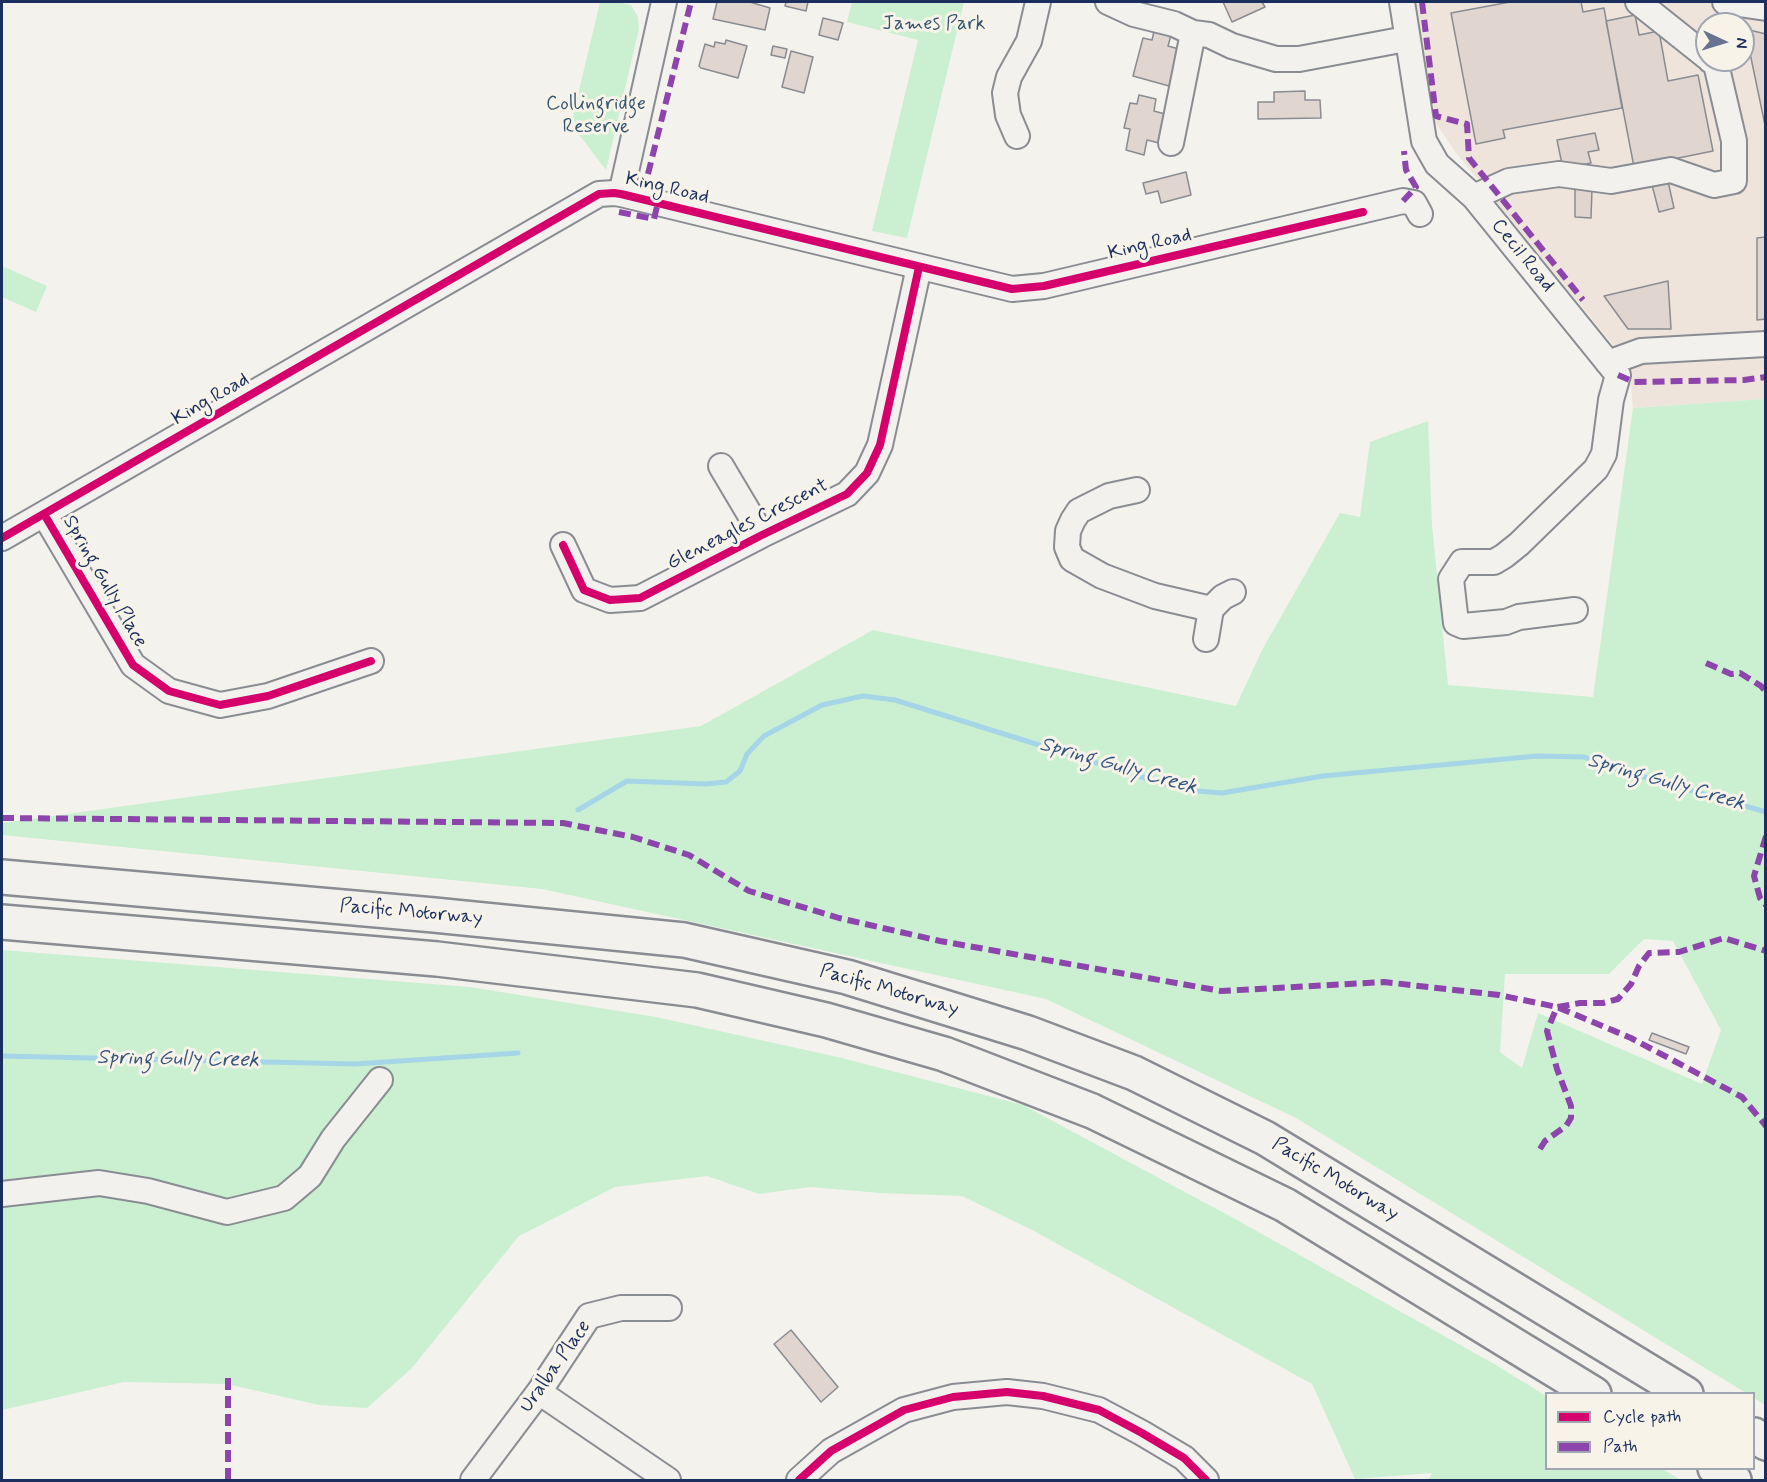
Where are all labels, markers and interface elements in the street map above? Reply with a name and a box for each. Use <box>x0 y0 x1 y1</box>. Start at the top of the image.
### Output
north arrow <box>1695 12 1755 72</box>
park label: James Park <box>882 13 986 37</box>
text: N <box>1731 37 1752 49</box>
park label: Collingridge Reserve <box>546 93 646 140</box>
street label: King Road <box>623 168 711 210</box>
street label: Cecil Road <box>1485 215 1559 297</box>
street label: King Road <box>1106 224 1194 266</box>
street label: King Road <box>168 368 254 432</box>
street label: Gleneagles Crescent <box>663 474 833 576</box>
street label: Spring Gully Place <box>56 512 152 652</box>
water label: Spring Gully Creek <box>1037 733 1199 801</box>
water label: Spring Gully Creek <box>1585 749 1747 817</box>
street label: Pacific Motorway <box>338 895 484 931</box>
street label: Pacific Motorway <box>817 960 961 1022</box>
water label: Spring Gully Creek <box>97 1046 259 1074</box>
street label: Pacific Motorway <box>1267 1133 1403 1227</box>
street label: Uralba Place <box>515 1316 597 1418</box>
legend <box>1545 1392 1755 1470</box>
text: Cycle path <box>1603 1405 1681 1429</box>
text: Path <box>1603 1435 1638 1459</box>

